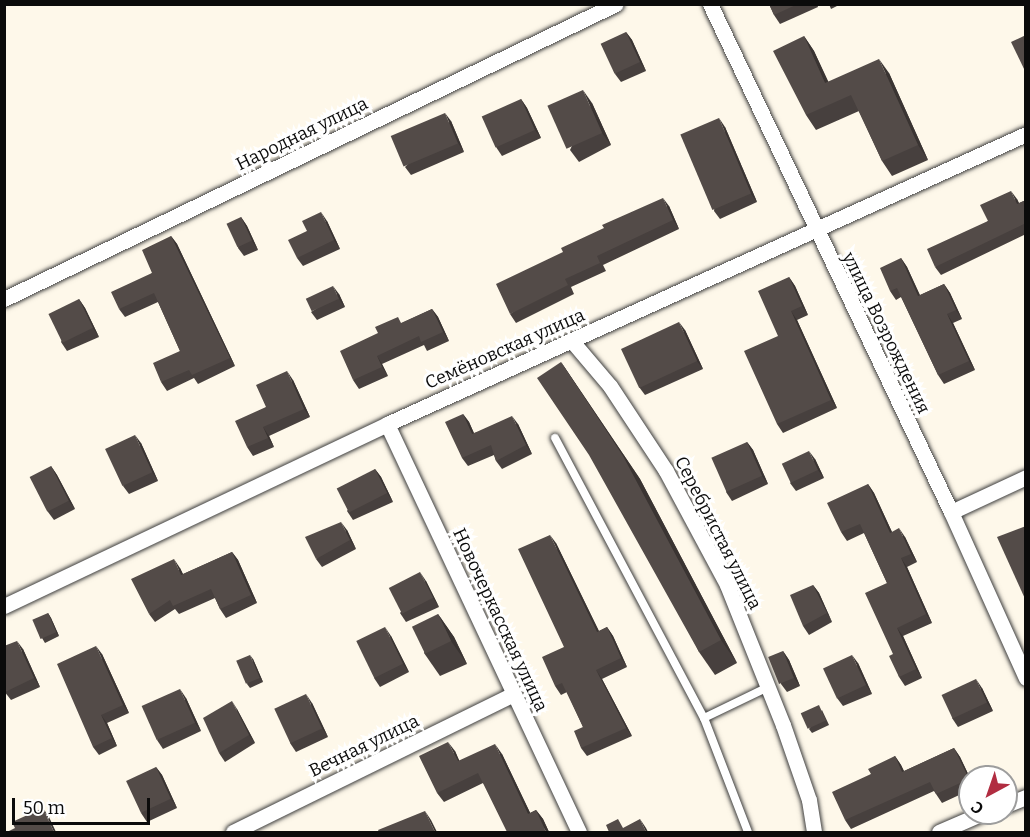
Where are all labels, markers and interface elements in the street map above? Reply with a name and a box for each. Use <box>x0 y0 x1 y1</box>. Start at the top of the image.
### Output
street label: Народная улица <box>233 93 371 175</box>
street label: улица Возрождения <box>837 249 935 417</box>
street label: Семёновская улица <box>422 304 588 394</box>
street label: Серебристая улица <box>670 453 766 613</box>
street label: Новочеркасская улица <box>448 525 552 715</box>
street label: Вечная улица <box>305 710 423 782</box>
north arrow <box>958 765 1018 825</box>
scale bar <box>15 786 153 824</box>
text: 50 m <box>23 797 65 819</box>
text: С <box>967 797 987 818</box>

